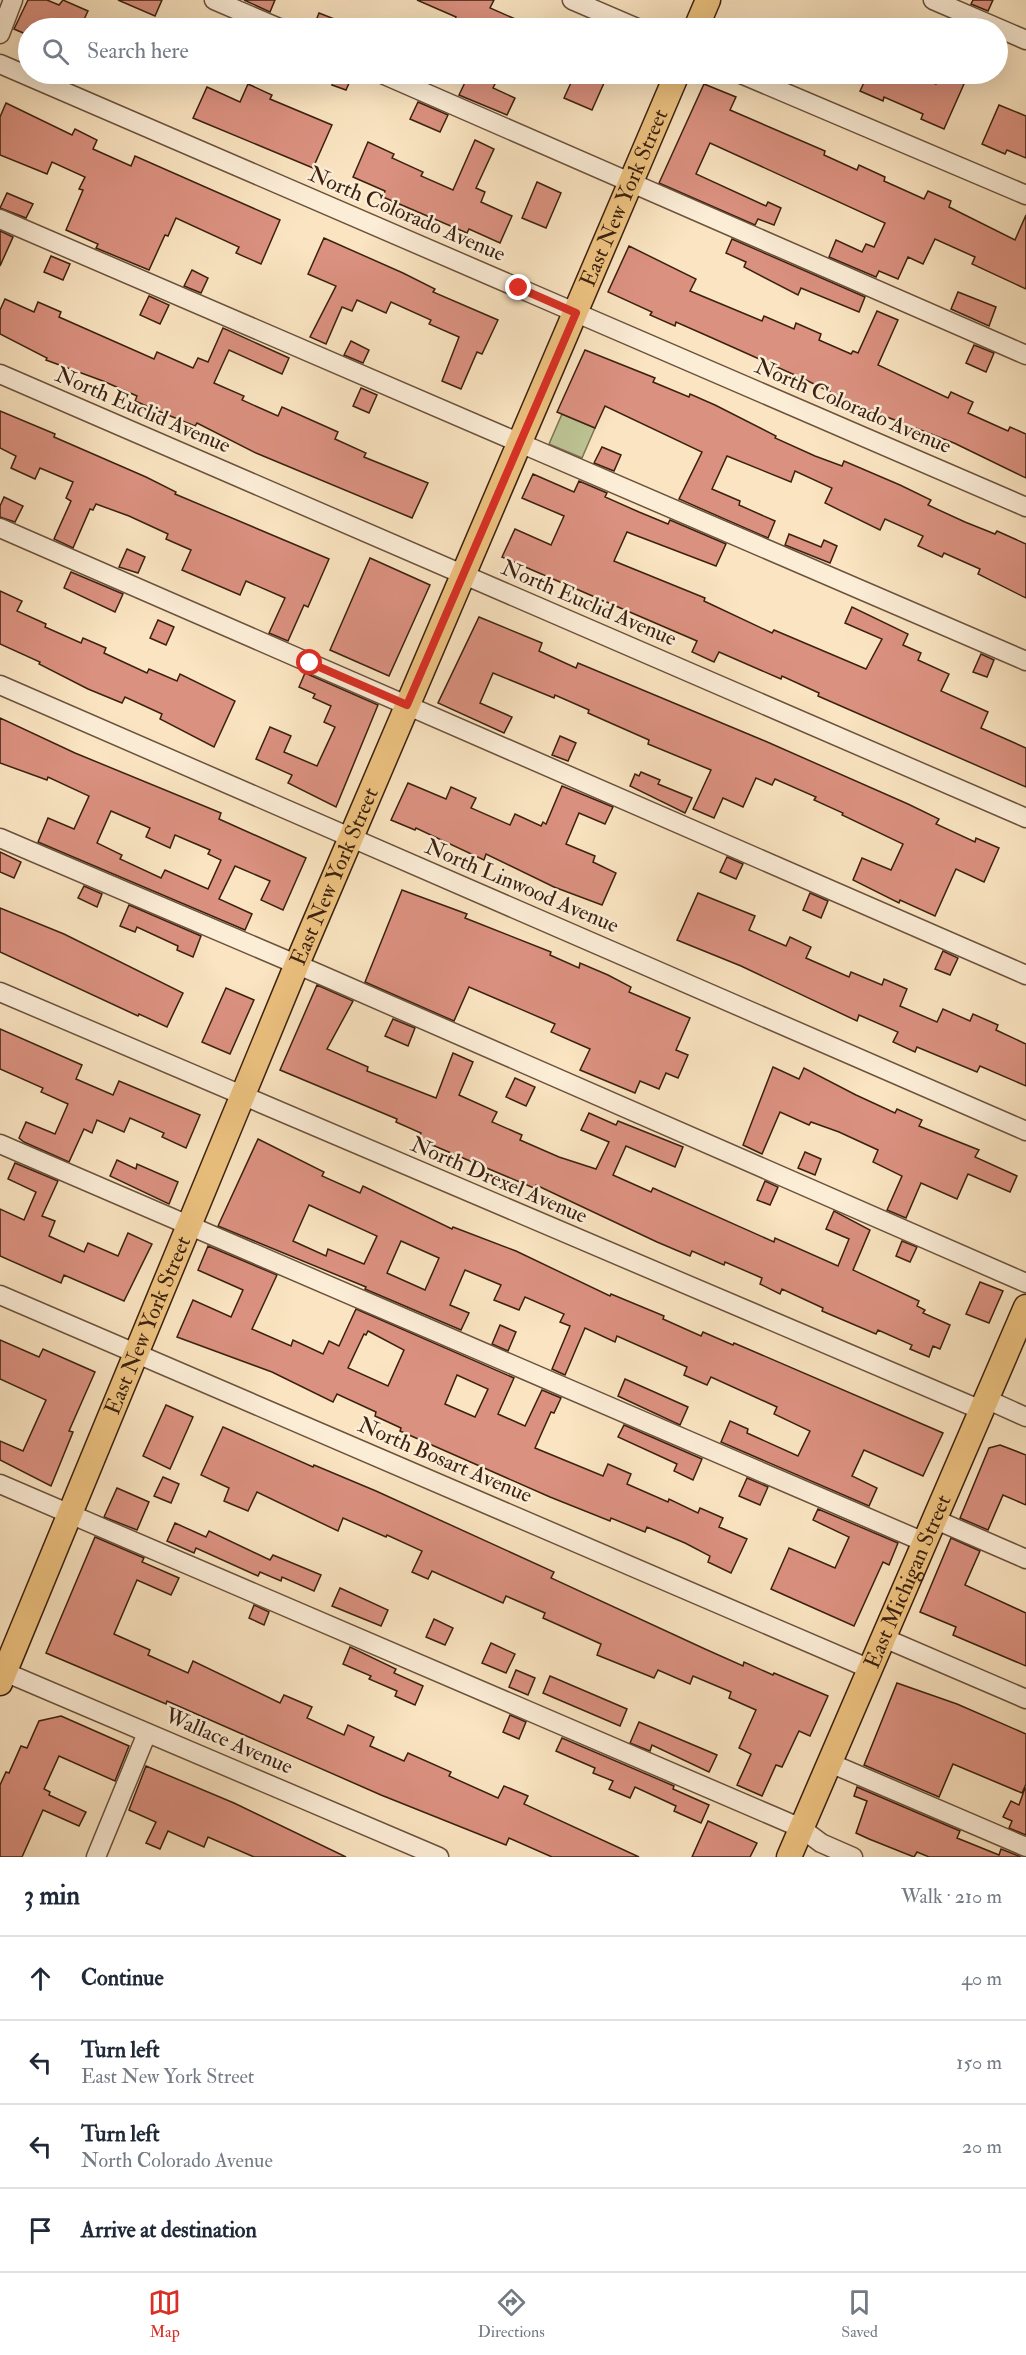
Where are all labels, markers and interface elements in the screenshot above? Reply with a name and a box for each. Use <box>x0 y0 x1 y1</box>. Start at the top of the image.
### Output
search box <box>18 18 1008 84</box>
icon: search <box>39 35 72 68</box>
text: Search here <box>87 37 189 65</box>
street label: East New York Street <box>574 105 674 291</box>
street label: North Colorado Avenue <box>304 160 510 268</box>
route end <box>505 274 531 300</box>
street label: North Colorado Avenue <box>750 352 956 460</box>
street label: North Euclid Avenue <box>51 360 235 460</box>
street label: North Euclid Avenue <box>497 553 681 653</box>
route start <box>296 649 322 675</box>
street label: East New York Street <box>284 783 385 970</box>
street label: North Linwood Avenue <box>421 832 623 940</box>
street label: North Drexel Avenue <box>406 1130 592 1230</box>
street label: East New York Street <box>98 1232 197 1419</box>
street label: North Bosart Avenue <box>354 1411 536 1509</box>
street label: East Michigan Street <box>858 1490 957 1673</box>
street label: Wallace Avenue <box>160 1701 297 1780</box>
text: 3 min <box>24 1880 80 1912</box>
text: Walk · 210 m <box>901 1884 1002 1909</box>
icon: ahead <box>24 1962 57 1995</box>
text: Continue <box>81 1964 164 1992</box>
text: 40 m <box>961 1966 1002 1991</box>
text: Turn left <box>81 2036 160 2064</box>
icon: left <box>24 2046 57 2079</box>
text: 150 m <box>956 2050 1002 2075</box>
text: East New York Street <box>81 2064 254 2089</box>
text: Turn left <box>81 2120 160 2148</box>
icon: left <box>24 2130 57 2163</box>
text: 20 m <box>962 2134 1002 2159</box>
text: North Colorado Avenue <box>81 2148 273 2173</box>
icon: arrive <box>24 2214 57 2247</box>
text: Arrive at destination <box>81 2216 257 2244</box>
tab: Map <box>148 2286 181 2342</box>
tab: Directions <box>478 2286 545 2342</box>
tab: Saved <box>841 2286 878 2342</box>

